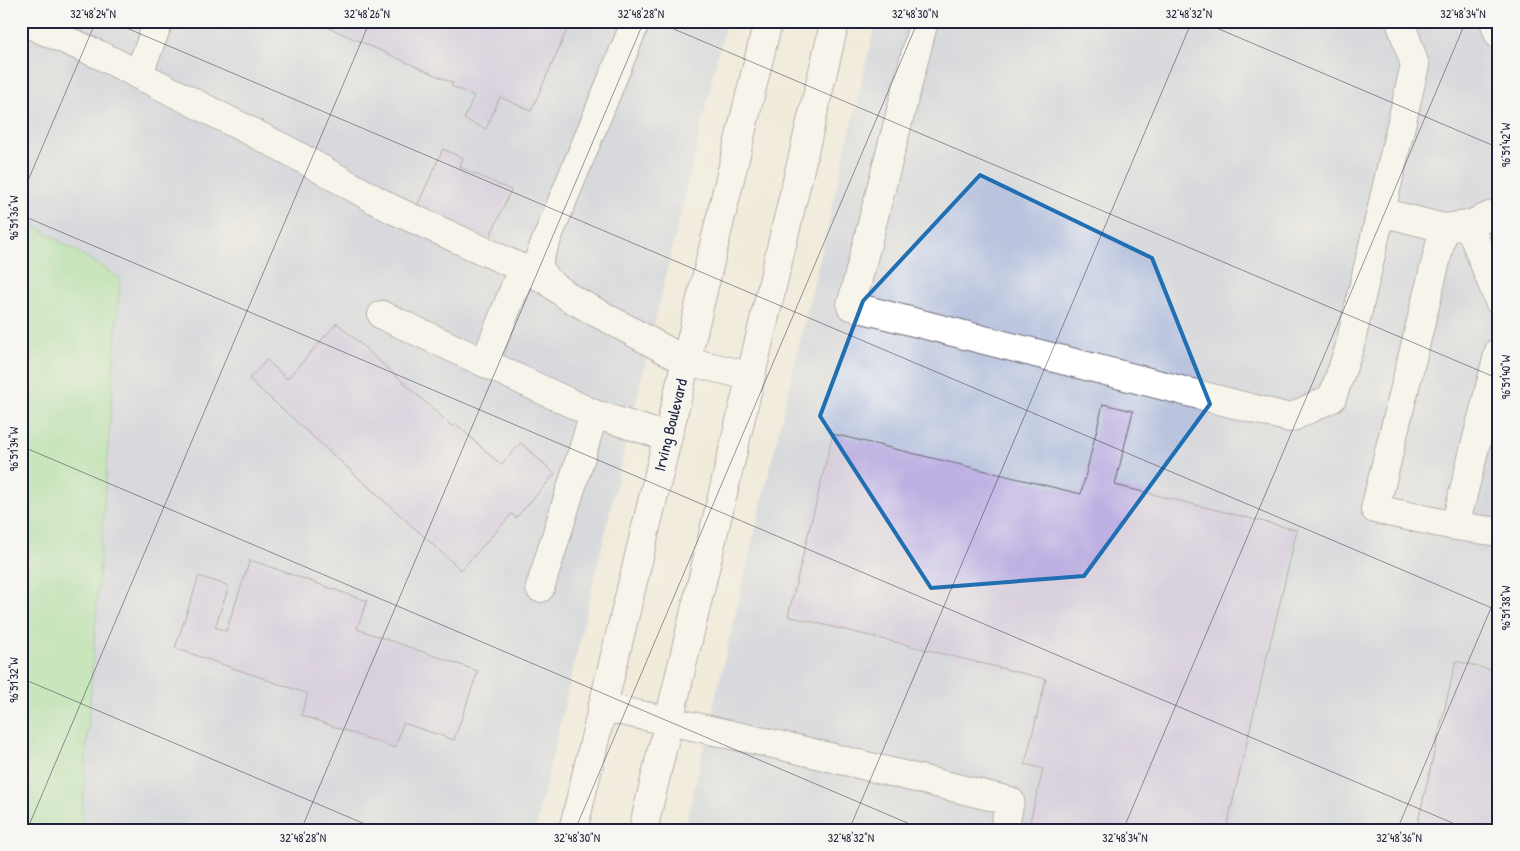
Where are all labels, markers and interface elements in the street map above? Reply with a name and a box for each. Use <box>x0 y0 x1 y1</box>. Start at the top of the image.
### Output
text: 32°48'24"N <box>70 5 116 22</box>
text: 32°48'26"N <box>344 5 390 22</box>
text: 32°48'28"N <box>618 5 664 22</box>
text: 32°48'30"N <box>892 5 938 22</box>
text: 32°48'32"N <box>1166 5 1212 22</box>
text: 32°48'34"N <box>1440 5 1486 22</box>
text: 96°51'42"W <box>1497 122 1514 167</box>
text: 96°51'36"W <box>5 195 22 240</box>
text: 96°51'40"W <box>1497 354 1514 399</box>
street label: Irving Boulevard <box>648 376 692 474</box>
text: 96°51'34"W <box>5 426 22 471</box>
text: 96°51'38"W <box>1497 585 1514 630</box>
text: 96°51'32"W <box>5 657 22 703</box>
text: 32°48'28"N <box>280 829 326 846</box>
text: 32°48'30"N <box>554 829 600 846</box>
text: 32°48'32"N <box>828 829 874 846</box>
text: 32°48'34"N <box>1102 829 1148 846</box>
text: 32°48'36"N <box>1376 829 1422 846</box>

